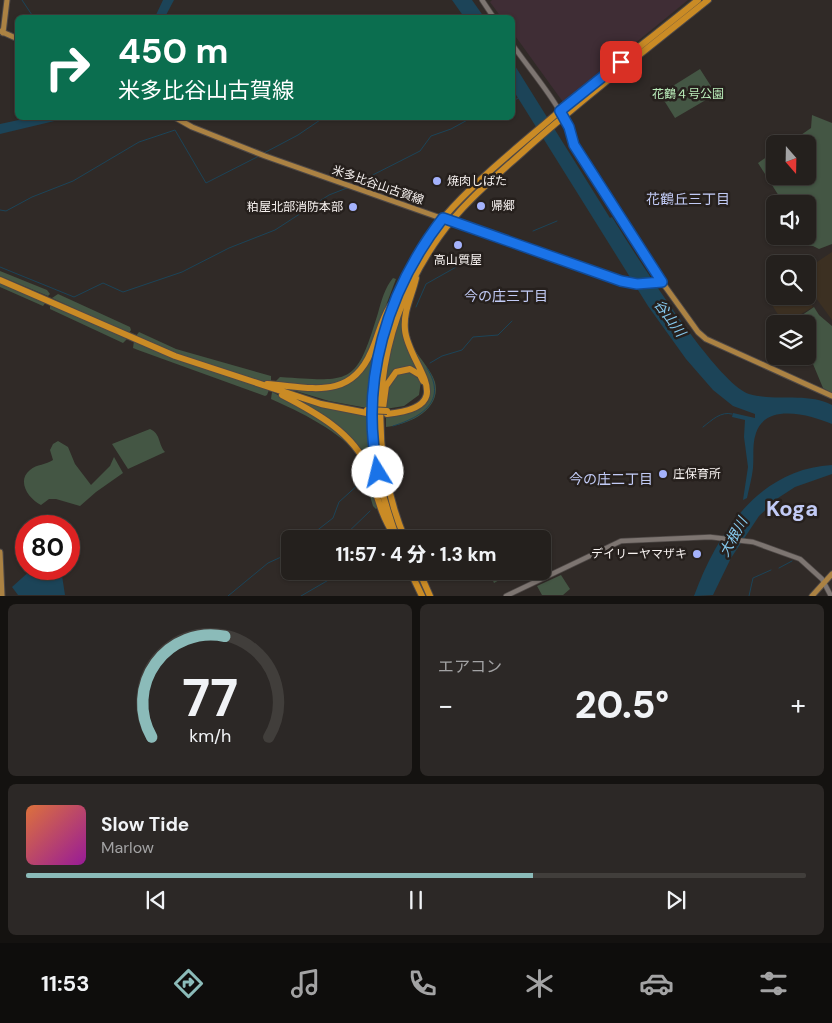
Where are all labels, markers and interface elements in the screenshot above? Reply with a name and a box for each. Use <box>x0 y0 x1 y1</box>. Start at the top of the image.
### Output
text: 450 m <box>118 28 228 74</box>
icon: right <box>35 35 100 100</box>
pin <box>600 41 642 83</box>
icon: arrive <box>607 48 635 76</box>
text: 米多比谷山古賀線 <box>118 76 294 105</box>
park label: 花鶴４号公園 <box>652 86 724 102</box>
north arrow <box>766 135 816 185</box>
map controls <box>766 135 816 365</box>
street label: 米多比谷山古賀線 <box>330 162 426 208</box>
place label: 焼肉しばた <box>447 173 507 189</box>
marker: 焼肉しばた <box>431 175 443 187</box>
district label: 花鶴丘三丁目 <box>646 190 730 208</box>
button: sound <box>766 195 816 245</box>
place label: 帰郷 <box>491 198 515 214</box>
place label: 粕屋北部消防本部 <box>247 199 343 215</box>
marker: 帰郷 <box>475 200 487 212</box>
marker: 粕屋北部消防本部 <box>347 201 359 213</box>
marker: 高山質屋 <box>452 239 464 251</box>
place label: 高山質屋 <box>434 252 482 268</box>
button: search <box>766 255 816 305</box>
district label: 今の庄三丁目 <box>464 287 548 305</box>
water label: 谷山川 <box>650 296 691 342</box>
button: layers <box>766 315 816 365</box>
position arrow <box>351 445 403 497</box>
place label: 庄保育所 <box>673 466 721 482</box>
marker: 庄保育所 <box>657 468 669 480</box>
district label: 今の庄二丁目 <box>569 470 653 488</box>
district label: Koga <box>766 494 818 523</box>
water label: 大根川 <box>715 513 752 560</box>
speed limit sign: 80 <box>15 515 80 580</box>
text: 11:57 · 4 分 · 1.3 km <box>335 542 497 567</box>
place label: デイリーヤマザキ <box>591 546 687 562</box>
marker: デイリーヤマザキ <box>691 548 703 560</box>
text: エアコン <box>438 656 502 677</box>
text: 77 <box>182 664 238 732</box>
text: 20.5° <box>575 680 669 730</box>
text: − <box>438 687 453 724</box>
text: + <box>791 687 806 724</box>
text: km/h <box>189 724 231 748</box>
text: Slow Tide <box>101 812 189 837</box>
text: Marlow <box>101 837 154 858</box>
icon: previous <box>142 886 170 914</box>
icon: pause <box>402 886 430 914</box>
icon: next <box>662 886 690 914</box>
icon: directions <box>171 966 206 1001</box>
icon: music <box>288 966 323 1001</box>
icon: phone <box>405 966 440 1001</box>
icon: climate <box>522 966 557 1001</box>
icon: car <box>639 966 674 1001</box>
icon: filters <box>756 966 791 1001</box>
text: 11:53 <box>41 969 90 998</box>

